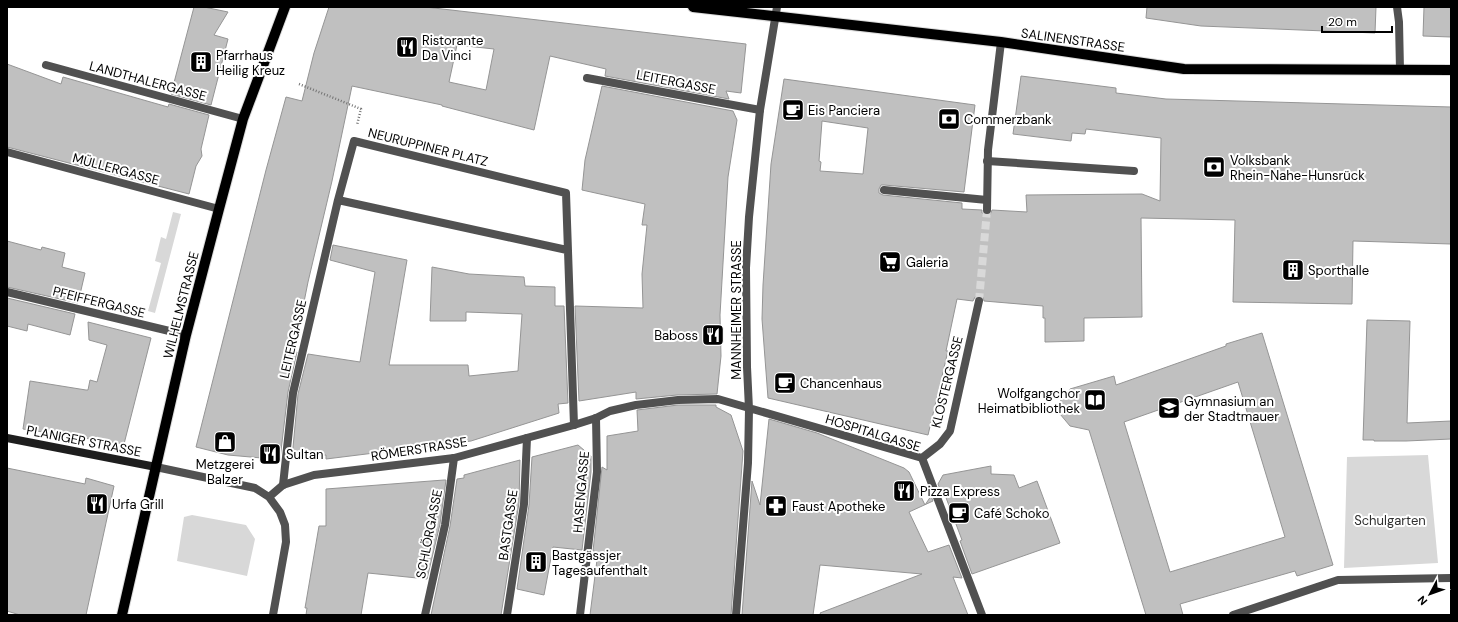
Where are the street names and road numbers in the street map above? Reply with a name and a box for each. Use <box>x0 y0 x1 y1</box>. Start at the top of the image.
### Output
street label: SALINENSTRASSE <box>1020 24 1126 56</box>
street label: LANDTHALERGASSE <box>88 57 208 105</box>
street label: LEITERGASSE <box>635 66 717 98</box>
street label: NEURUPPINER PLATZ <box>366 124 490 170</box>
street label: MÜLLERGASSE <box>71 149 161 189</box>
street label: MANNHEIMER STRASSE <box>728 240 745 380</box>
street label: WILHELMSTRASSE <box>159 250 203 360</box>
street label: PFEIFFERGASSE <box>51 282 147 322</box>
street label: LEITERGASSE <box>276 298 310 380</box>
street label: KLOSTERGASSE <box>927 334 967 430</box>
street label: HOSPITALGASSE <box>823 410 923 456</box>
street label: PLANIGER STRASSE <box>25 422 143 460</box>
street label: RÖMERSTRASSE <box>370 433 468 465</box>
street label: HASENGASSE <box>569 450 593 534</box>
street label: SCHLÖRGASSE <box>412 488 446 580</box>
street label: BASTGASSE <box>495 488 521 562</box>

